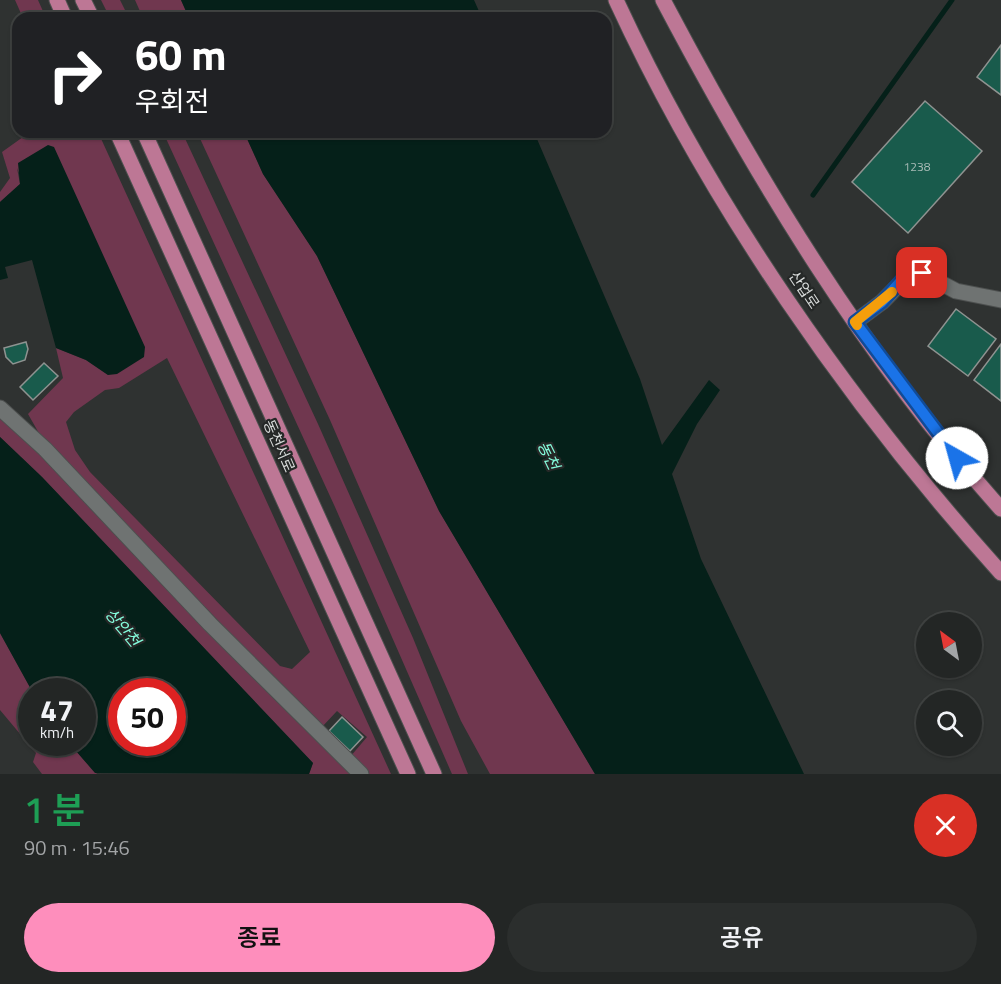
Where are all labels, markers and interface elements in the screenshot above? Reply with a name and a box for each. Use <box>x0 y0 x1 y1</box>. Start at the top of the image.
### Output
text: 60 m <box>135 22 227 86</box>
icon: right <box>36 36 114 114</box>
text: 우회전 <box>135 80 210 121</box>
house number: 1238 <box>904 157 931 176</box>
pin <box>896 247 947 298</box>
icon: arrive <box>905 256 938 289</box>
street label: 산업로 <box>783 266 826 313</box>
street label: 동천서로 <box>258 416 301 476</box>
position arrow <box>925 426 989 490</box>
water label: 동천 <box>532 437 567 476</box>
water label: 상안천 <box>100 602 148 653</box>
north arrow <box>916 612 982 678</box>
map controls <box>916 612 982 756</box>
speed limit sign: 50 <box>108 678 186 756</box>
text: 47 <box>40 687 74 733</box>
button: search <box>916 690 982 756</box>
text: km/h <box>40 721 74 744</box>
text: 1 분 <box>24 782 85 837</box>
button: close <box>914 794 977 857</box>
text: 90 m · 15:46 <box>24 832 130 863</box>
button: 종료 <box>24 903 495 972</box>
button: 공유 <box>507 903 977 972</box>

